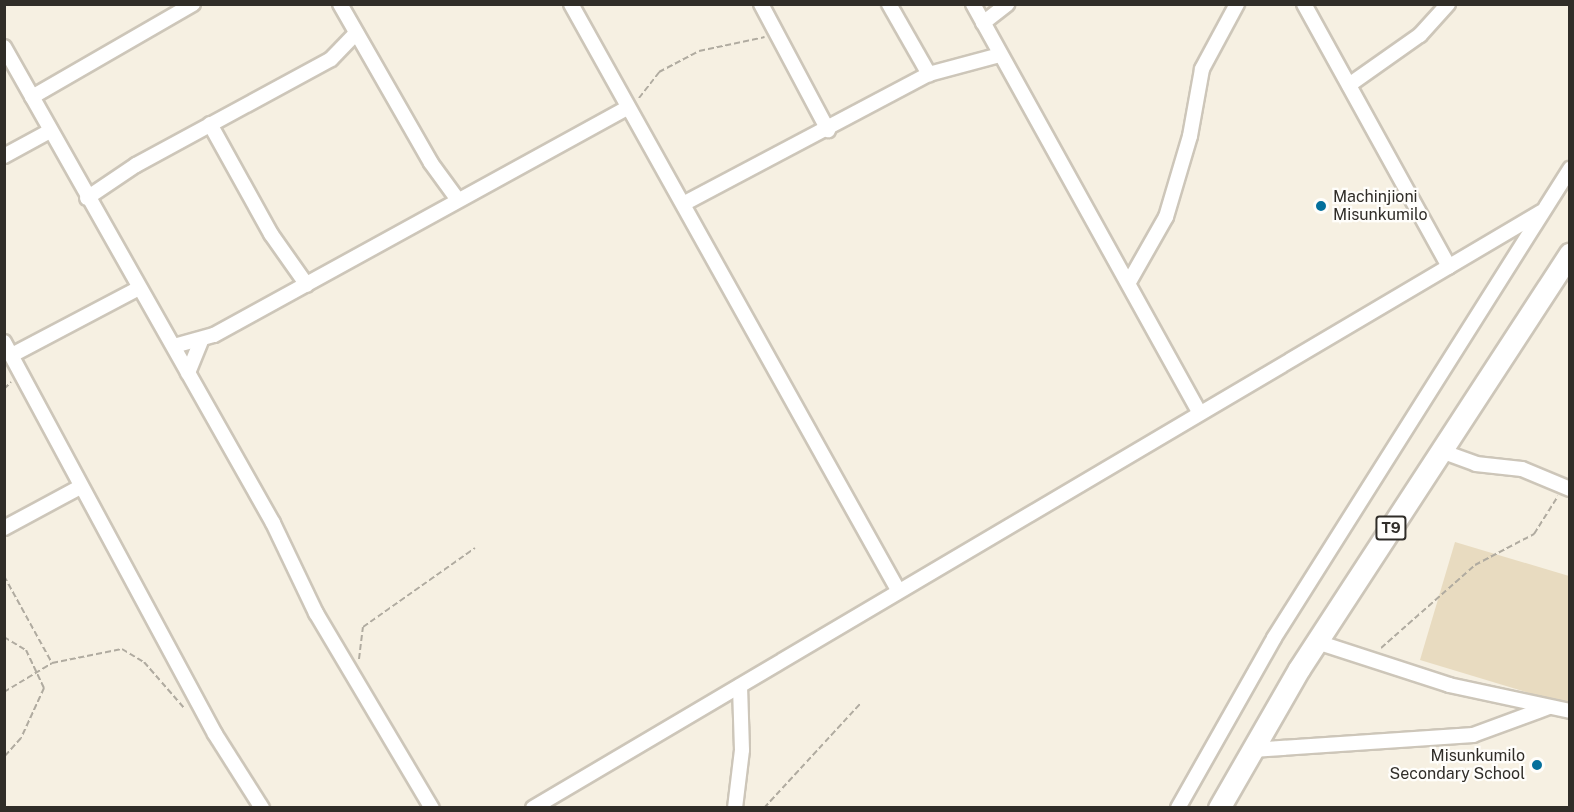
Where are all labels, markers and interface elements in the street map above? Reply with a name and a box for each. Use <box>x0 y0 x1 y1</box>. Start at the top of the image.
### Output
place label: Machinjioni Misunkumilo <box>1333 187 1427 225</box>
marker: Machinjioni Misunkumilo <box>1314 199 1328 213</box>
road number: T9 <box>1374 516 1408 540</box>
place label: Misunkumilo Secondary School <box>1390 746 1525 784</box>
marker: Misunkumilo Secondary School <box>1530 758 1544 772</box>

